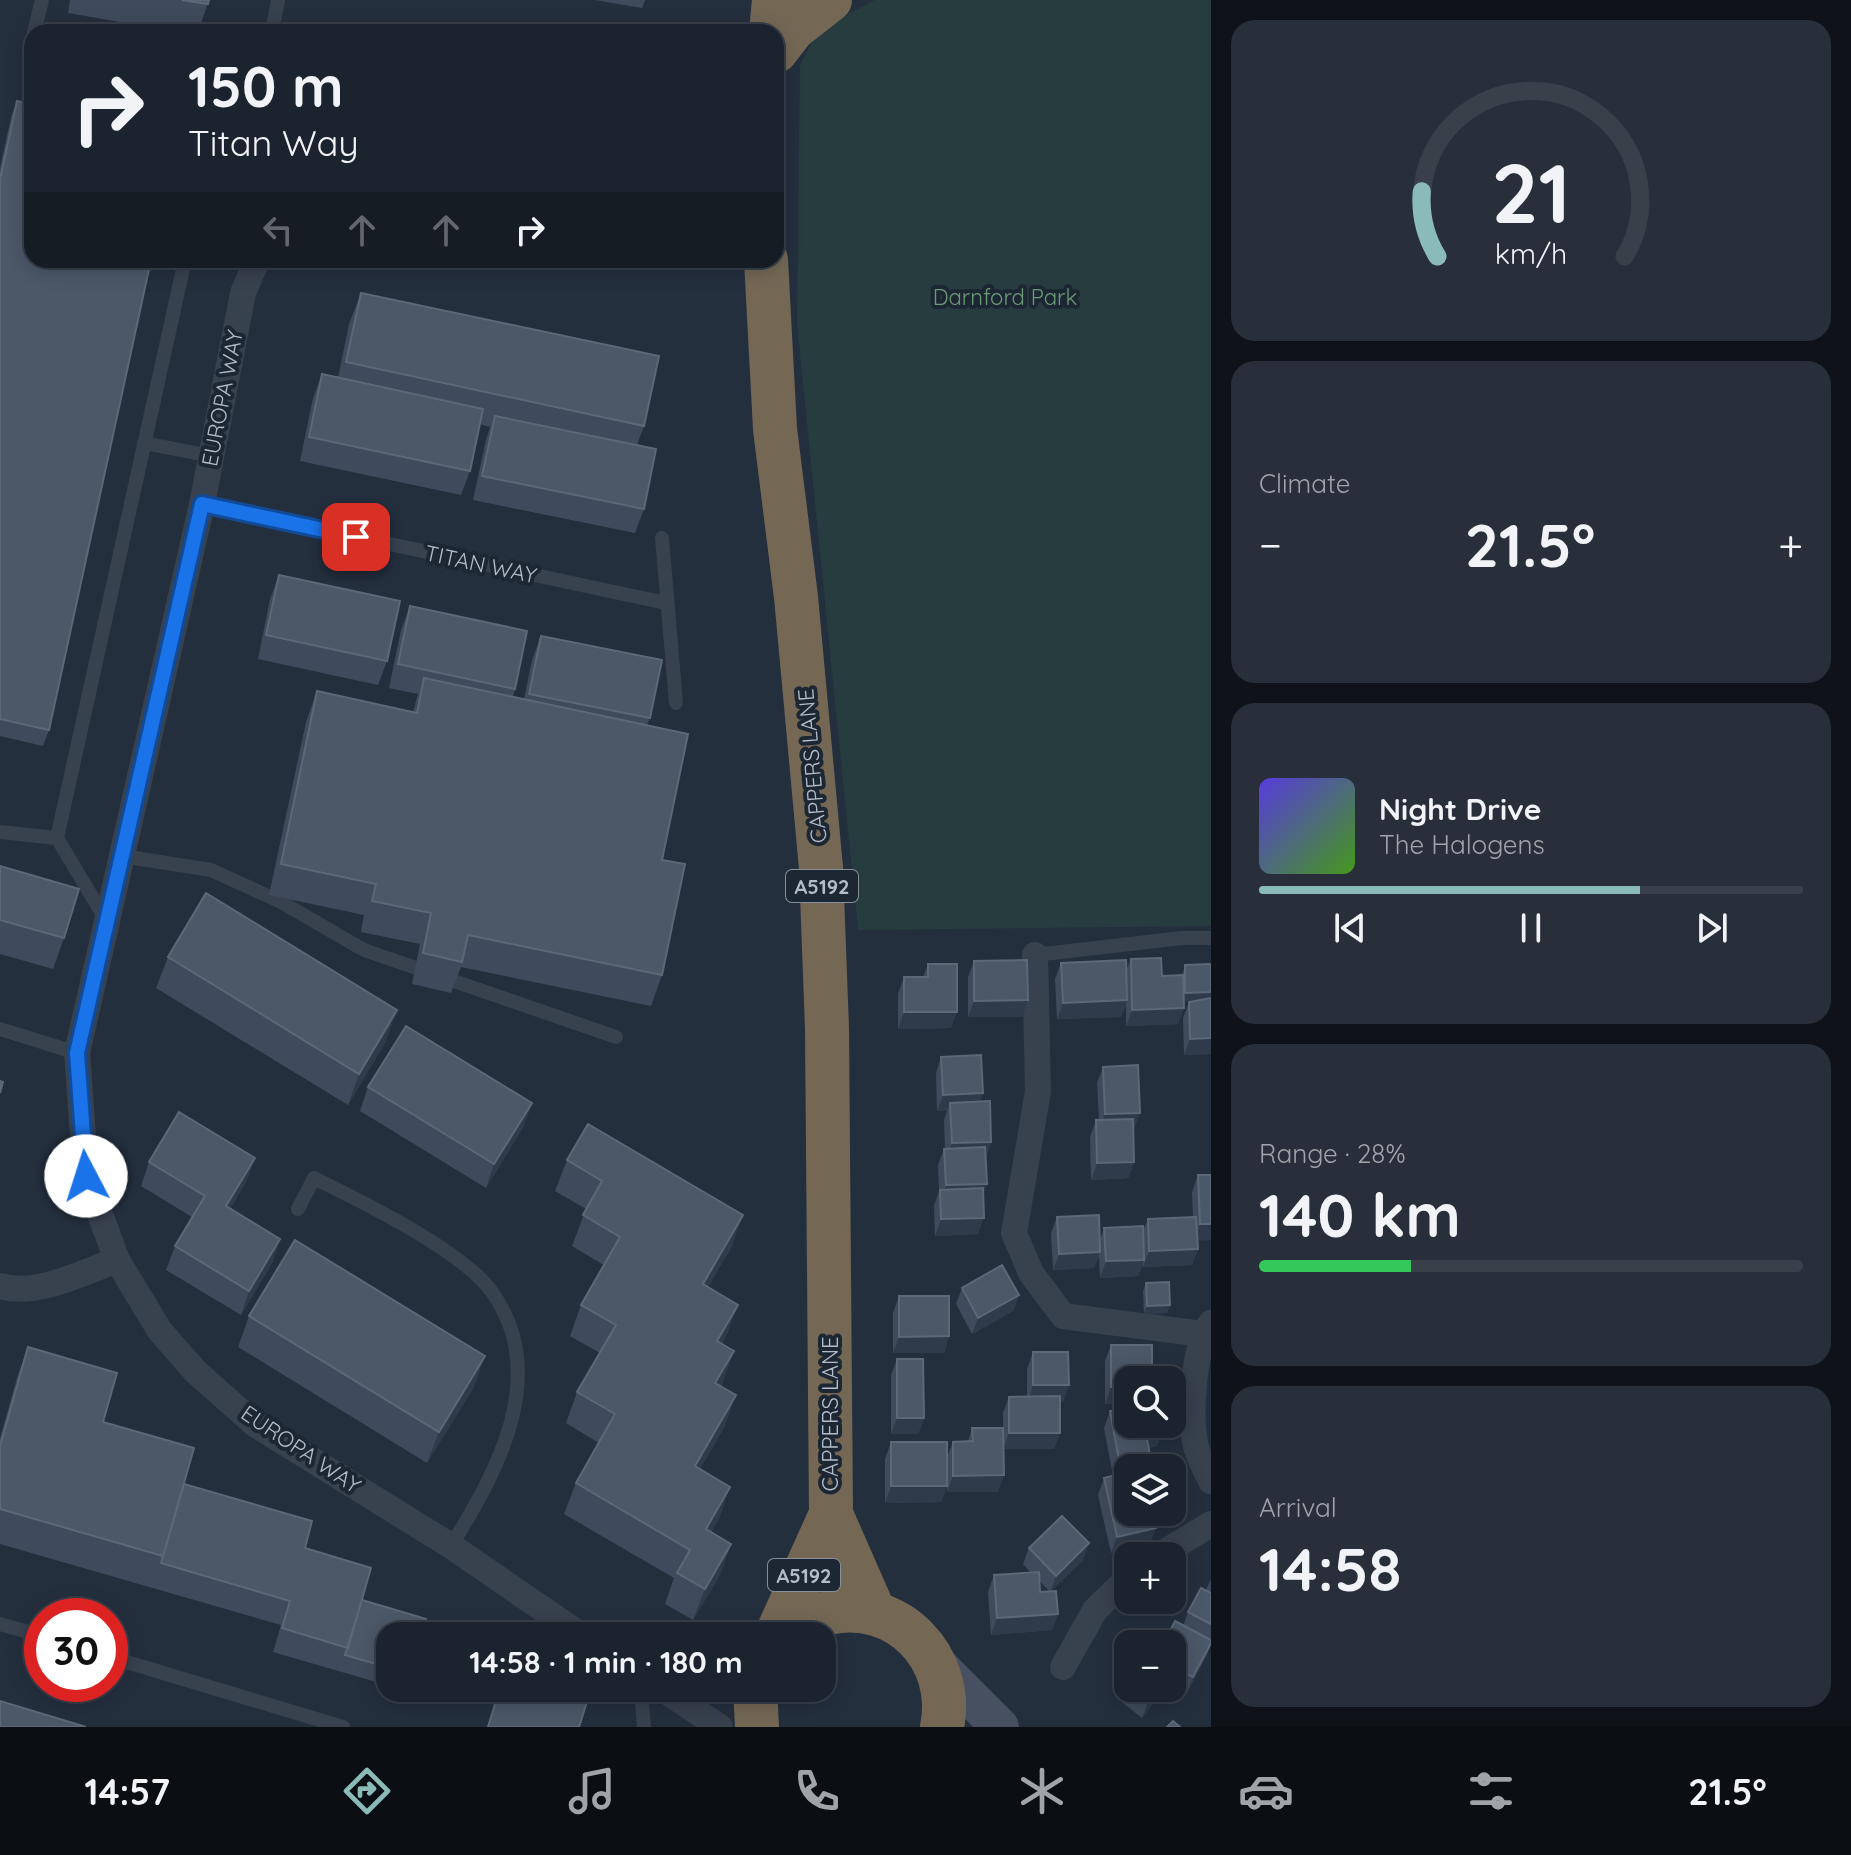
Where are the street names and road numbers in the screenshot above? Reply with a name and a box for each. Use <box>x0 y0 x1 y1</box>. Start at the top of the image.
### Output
street label: EUROPA WAY <box>195 327 249 469</box>
street label: TITAN WAY <box>423 538 539 590</box>
street label: CAPPERS LANE <box>791 688 833 844</box>
road number: A5192 <box>786 870 858 902</box>
street label: CAPPERS LANE <box>816 1337 844 1491</box>
street label: EUROPA WAY <box>236 1399 366 1499</box>
road number: A5192 <box>768 1559 840 1591</box>

